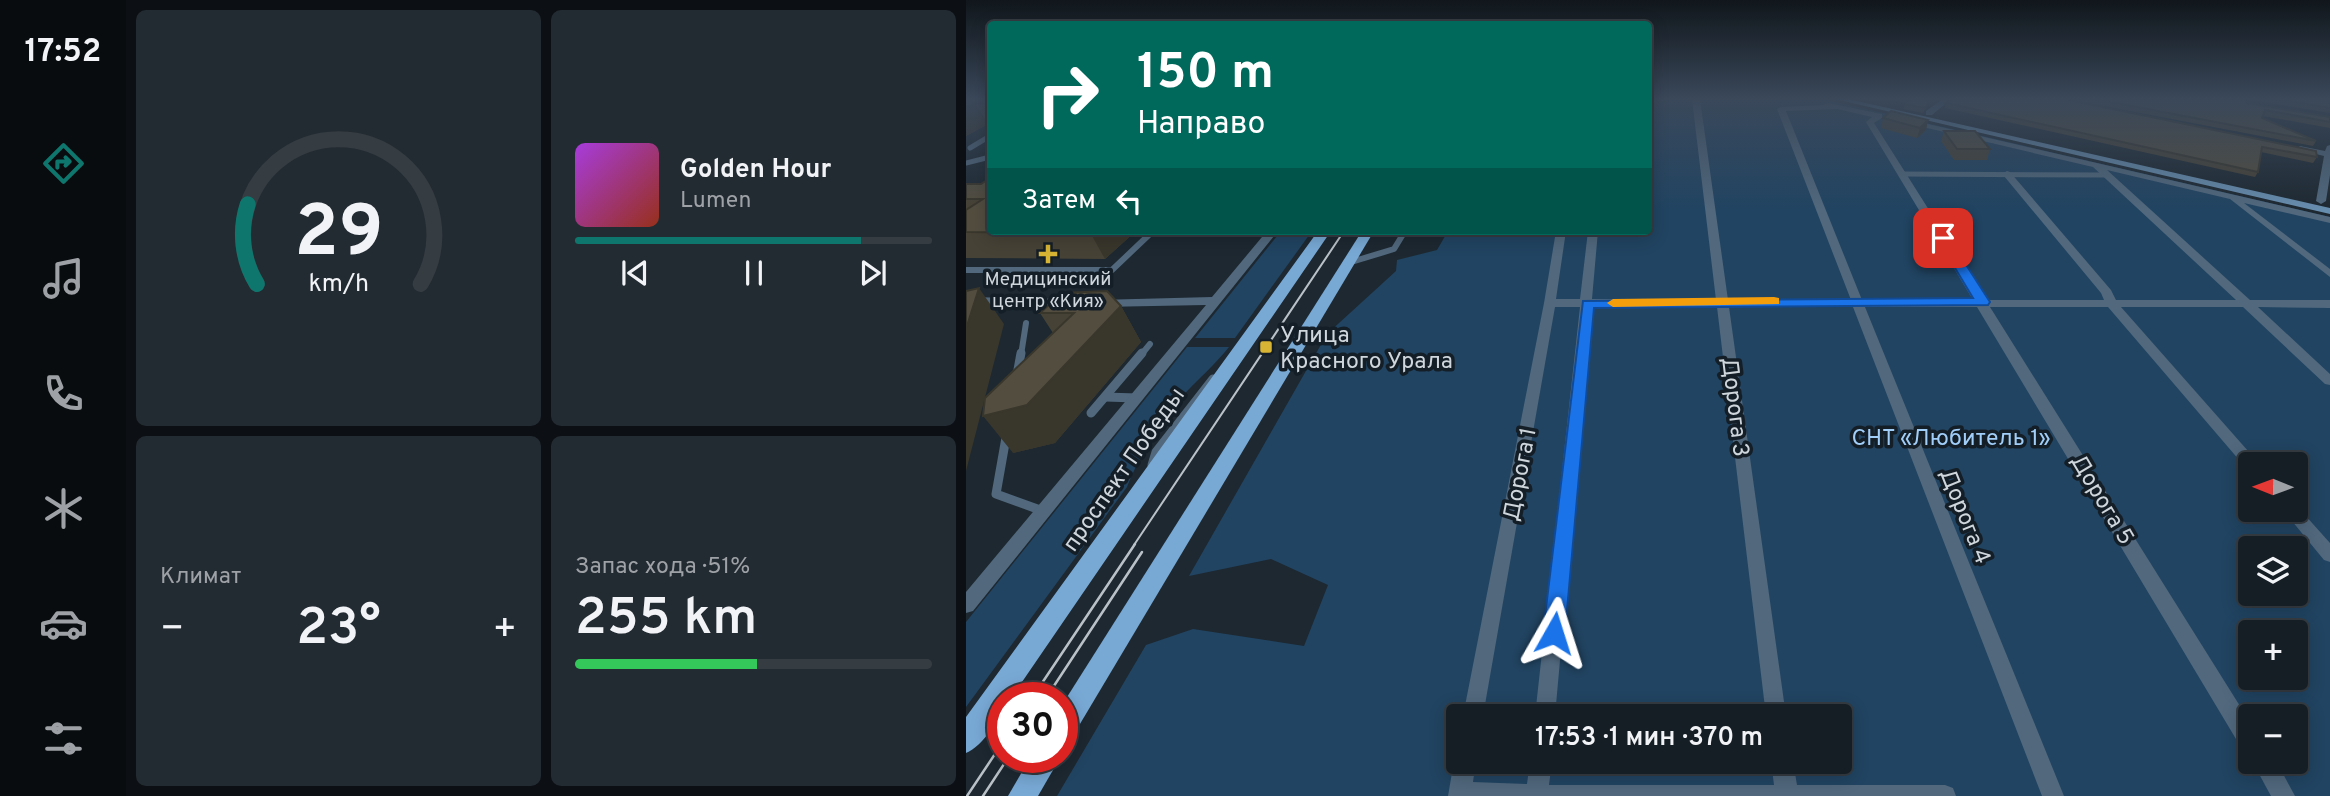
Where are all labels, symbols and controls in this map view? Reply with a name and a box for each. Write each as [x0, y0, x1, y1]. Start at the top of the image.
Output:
text: 17:52 [25, 33, 101, 73]
text: 150 m [1137, 44, 1274, 106]
icon: right [1022, 49, 1113, 140]
text: Направо [1137, 105, 1265, 145]
icon: directions [39, 139, 88, 188]
text: Golden Hour [680, 154, 831, 187]
icon: left [1110, 182, 1148, 220]
text: Затем [1022, 185, 1096, 218]
text: Lumen [680, 187, 751, 216]
text: 29 [294, 190, 383, 282]
pin [1913, 208, 1973, 268]
icon: arrive [1924, 219, 1962, 257]
marker: Медицинский центр «Кия» [1038, 244, 1058, 264]
icon: music [39, 254, 88, 303]
icon: previous [616, 254, 654, 292]
icon: pause [735, 254, 773, 292]
icon: next [854, 254, 892, 292]
place label: Медицинский центр «Кия» [985, 268, 1111, 314]
text: km/h [308, 269, 369, 301]
place label: Улица Красного Урала [1280, 322, 1453, 377]
marker: Улица Красного Урала [1258, 339, 1274, 355]
street label: Дорога 3 [1713, 356, 1754, 459]
icon: phone [39, 369, 88, 418]
street label: проспект Победы [1058, 383, 1192, 558]
street label: Дорога 1 [1498, 425, 1545, 524]
park label: СНТ «Любитель 1» [1851, 425, 2051, 454]
street label: Дорога 5 [2063, 450, 2139, 551]
north arrow [2238, 452, 2308, 522]
map controls [2238, 452, 2308, 774]
street label: Дорога 4 [1931, 465, 1996, 569]
icon: climate [39, 484, 88, 533]
button: layers [2238, 536, 2308, 606]
text: Запас хода · 51% [575, 553, 750, 582]
text: Климат [160, 563, 241, 592]
text: 255 km [575, 587, 757, 653]
position arrow [1517, 596, 1591, 670]
text: 23° [296, 597, 381, 663]
icon: car [39, 599, 88, 648]
text: − [160, 606, 185, 655]
text: + [492, 606, 517, 655]
button: + [2238, 620, 2308, 690]
speed limit sign: 30 [987, 682, 1078, 773]
button: − [2238, 704, 2308, 774]
icon: filters [39, 714, 88, 763]
text: 17:53 · 1 мин · 370 m [1535, 722, 1763, 755]

